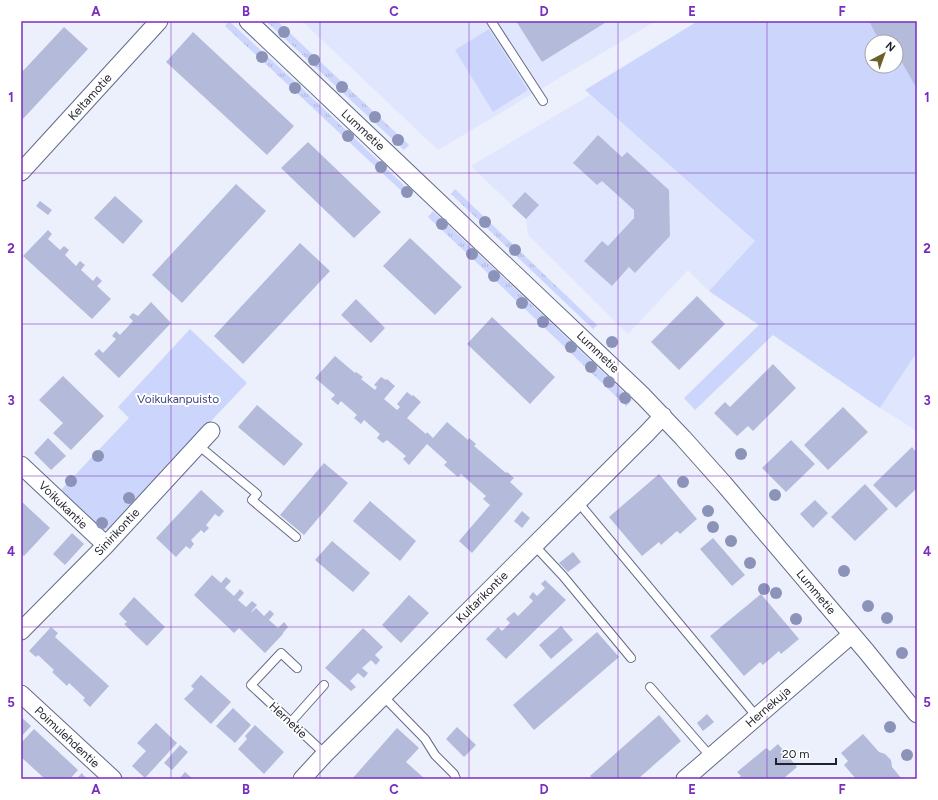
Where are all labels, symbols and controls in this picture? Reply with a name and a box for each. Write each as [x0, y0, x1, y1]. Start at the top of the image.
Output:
text: A [91, 4, 101, 19]
text: B [242, 4, 250, 19]
text: C [389, 4, 399, 19]
text: D [539, 4, 549, 19]
text: E [688, 4, 696, 19]
text: F [838, 4, 846, 19]
north arrow [864, 34, 904, 74]
text: N [883, 39, 898, 55]
street label: Keltamotie [65, 70, 115, 123]
text: 1 [8, 90, 14, 105]
text: 1 [924, 90, 930, 105]
street label: Lummetie [339, 107, 388, 154]
text: 2 [7, 241, 15, 256]
text: 2 [923, 241, 931, 256]
street label: Lummetie [574, 328, 623, 376]
park label: Voikukanpuisto [137, 392, 219, 406]
text: 3 [7, 393, 15, 408]
text: 3 [923, 393, 931, 408]
street label: Voikukantie [36, 478, 91, 532]
street label: Sinirikontie [92, 505, 143, 559]
text: 4 [7, 544, 15, 559]
text: 4 [923, 544, 931, 559]
street label: Lummetie [793, 567, 839, 617]
street label: Kultarikontie [453, 568, 511, 626]
street label: Hernekuja [743, 684, 793, 730]
text: 5 [7, 695, 15, 710]
text: 5 [923, 695, 931, 710]
street label: Hernetie [266, 699, 310, 741]
street label: Poimulehdentie [32, 703, 103, 771]
scale bar [776, 740, 836, 766]
text: 20 m [782, 747, 810, 761]
text: A [91, 782, 101, 797]
text: B [242, 782, 250, 797]
text: C [389, 782, 399, 797]
text: D [539, 782, 549, 797]
text: E [688, 782, 696, 797]
text: F [838, 782, 846, 797]

